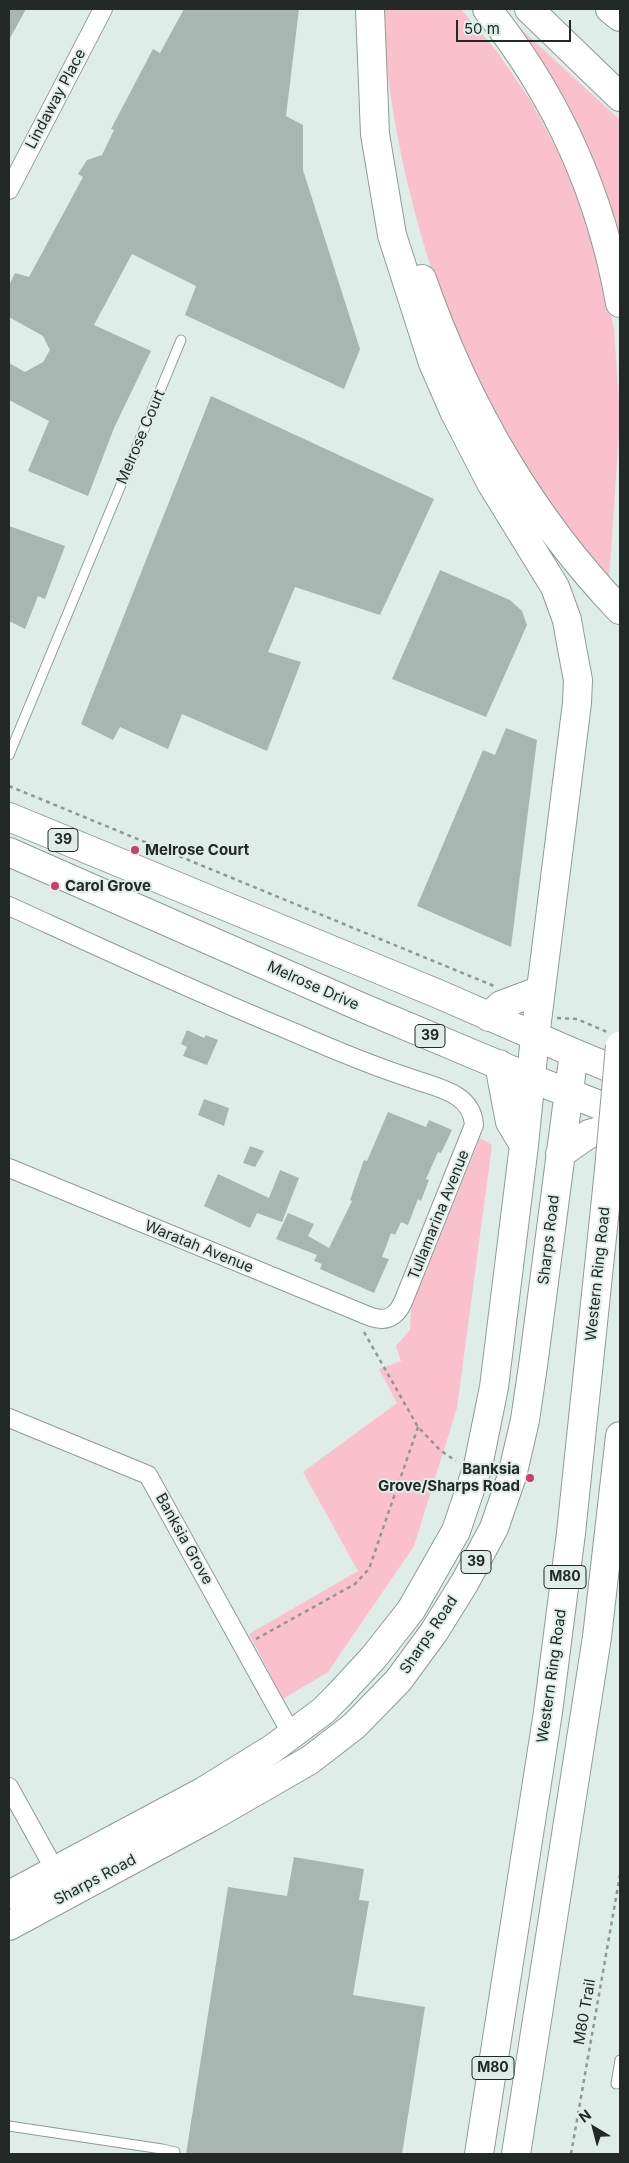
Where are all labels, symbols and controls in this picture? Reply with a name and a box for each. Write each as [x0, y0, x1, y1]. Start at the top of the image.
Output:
scale bar [459, 10, 574, 42]
text: 50 m [464, 19, 500, 38]
street label: Lindaway Place [22, 46, 90, 152]
street label: Melrose Court [113, 387, 169, 487]
road number: 39 [48, 828, 78, 852]
place label: Melrose Court [145, 841, 249, 859]
marker: Melrose Court [129, 844, 141, 856]
place label: Carol Grove [65, 877, 151, 895]
marker: Carol Grove [49, 880, 61, 892]
street label: Melrose Drive [264, 958, 362, 1014]
road number: 39 [415, 1024, 445, 1048]
street label: Tullamarina Avenue [405, 1147, 473, 1283]
street label: Sharps Road [535, 1194, 563, 1286]
street label: Western Ring Road [582, 1206, 614, 1342]
street label: Waratah Avenue [142, 1217, 256, 1277]
place label: Banksia Grove/Sharps Road [378, 1460, 520, 1495]
marker: Banksia Grove/Sharps Road [524, 1472, 536, 1484]
street label: Banksia Grove [151, 1490, 217, 1588]
road number: 39 [461, 1550, 491, 1574]
road number: M80 [544, 1565, 586, 1588]
street label: Sharps Road [396, 1593, 462, 1677]
street label: Western Ring Road [534, 1608, 570, 1744]
street label: Sharps Road [51, 1851, 139, 1909]
street label: M80 Trail [570, 1978, 600, 2046]
road number: M80 [472, 2056, 514, 2080]
north arrow [569, 2103, 619, 2153]
text: N [575, 2106, 594, 2126]

